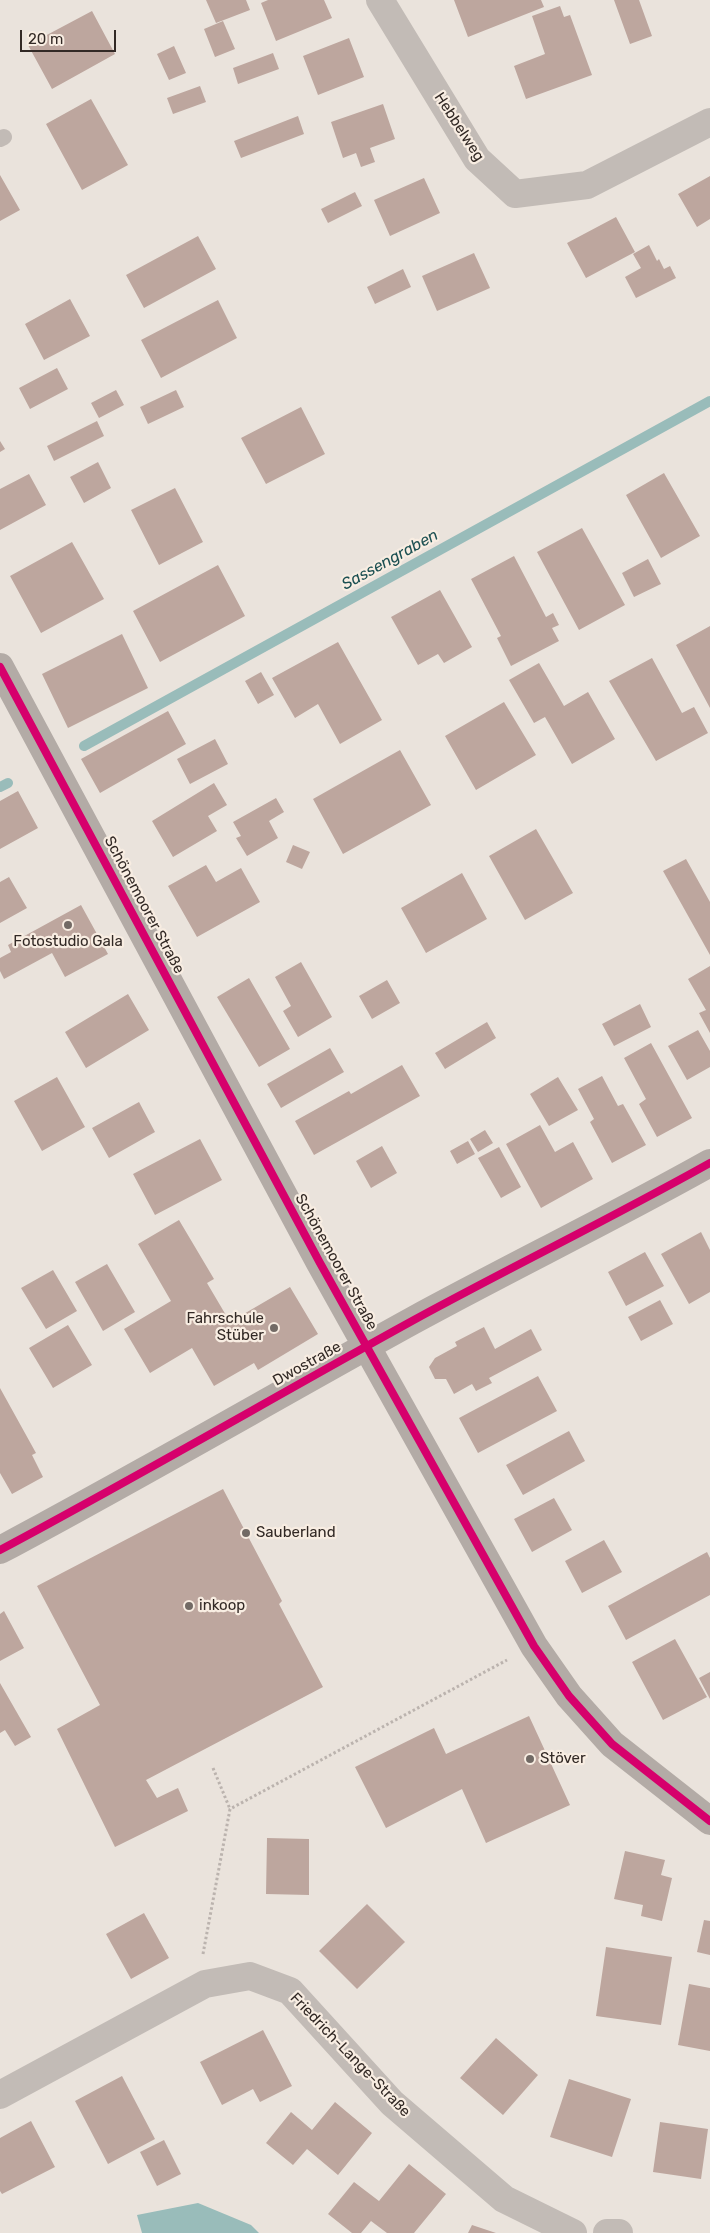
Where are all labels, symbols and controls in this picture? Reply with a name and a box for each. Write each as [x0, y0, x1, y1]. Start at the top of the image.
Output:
scale bar [22, 20, 119, 52]
text: 20 m [28, 30, 63, 48]
street label: Hebbelweg [430, 89, 488, 165]
water label: Sassengraben [338, 526, 442, 594]
street label: Schönemoorer Straße [100, 833, 188, 977]
marker: Fotostudio Gala [62, 919, 74, 931]
place label: Fotostudio Gala [13, 933, 123, 951]
street label: Schönemoorer Straße [291, 1191, 381, 1333]
place label: Fahrschule Stüber [186, 1310, 264, 1345]
marker: Fahrschule Stüber [268, 1322, 280, 1334]
street label: Dwostraße [270, 1338, 344, 1390]
place label: Sauberland [256, 1524, 336, 1542]
marker: Sauberland [240, 1527, 252, 1539]
place label: inkoop [199, 1597, 245, 1615]
marker: inkoop [183, 1600, 195, 1612]
place label: Stöver [540, 1750, 586, 1768]
marker: Stöver [524, 1753, 536, 1765]
street label: Friedrich-Lange-Straße [286, 1989, 414, 2121]

